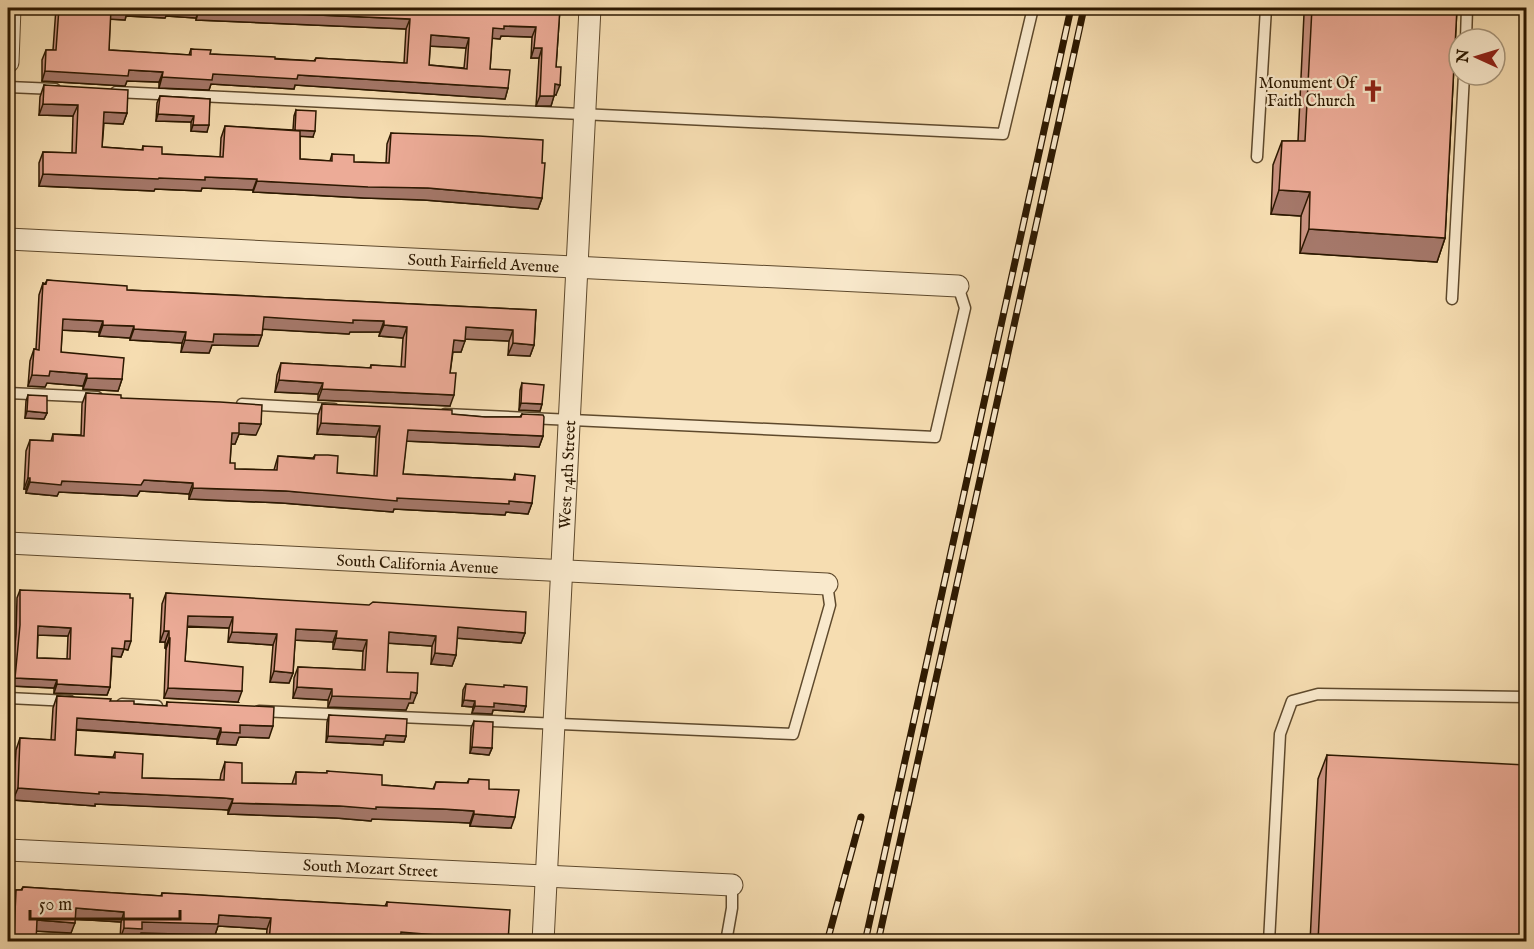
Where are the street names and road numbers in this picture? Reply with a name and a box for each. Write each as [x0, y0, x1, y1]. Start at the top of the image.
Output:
street label: South Fairfield Avenue [407, 251, 559, 278]
street label: West 74th Street [556, 419, 581, 530]
street label: South California Avenue [336, 551, 499, 580]
street label: South Mozart Street [303, 856, 439, 883]

